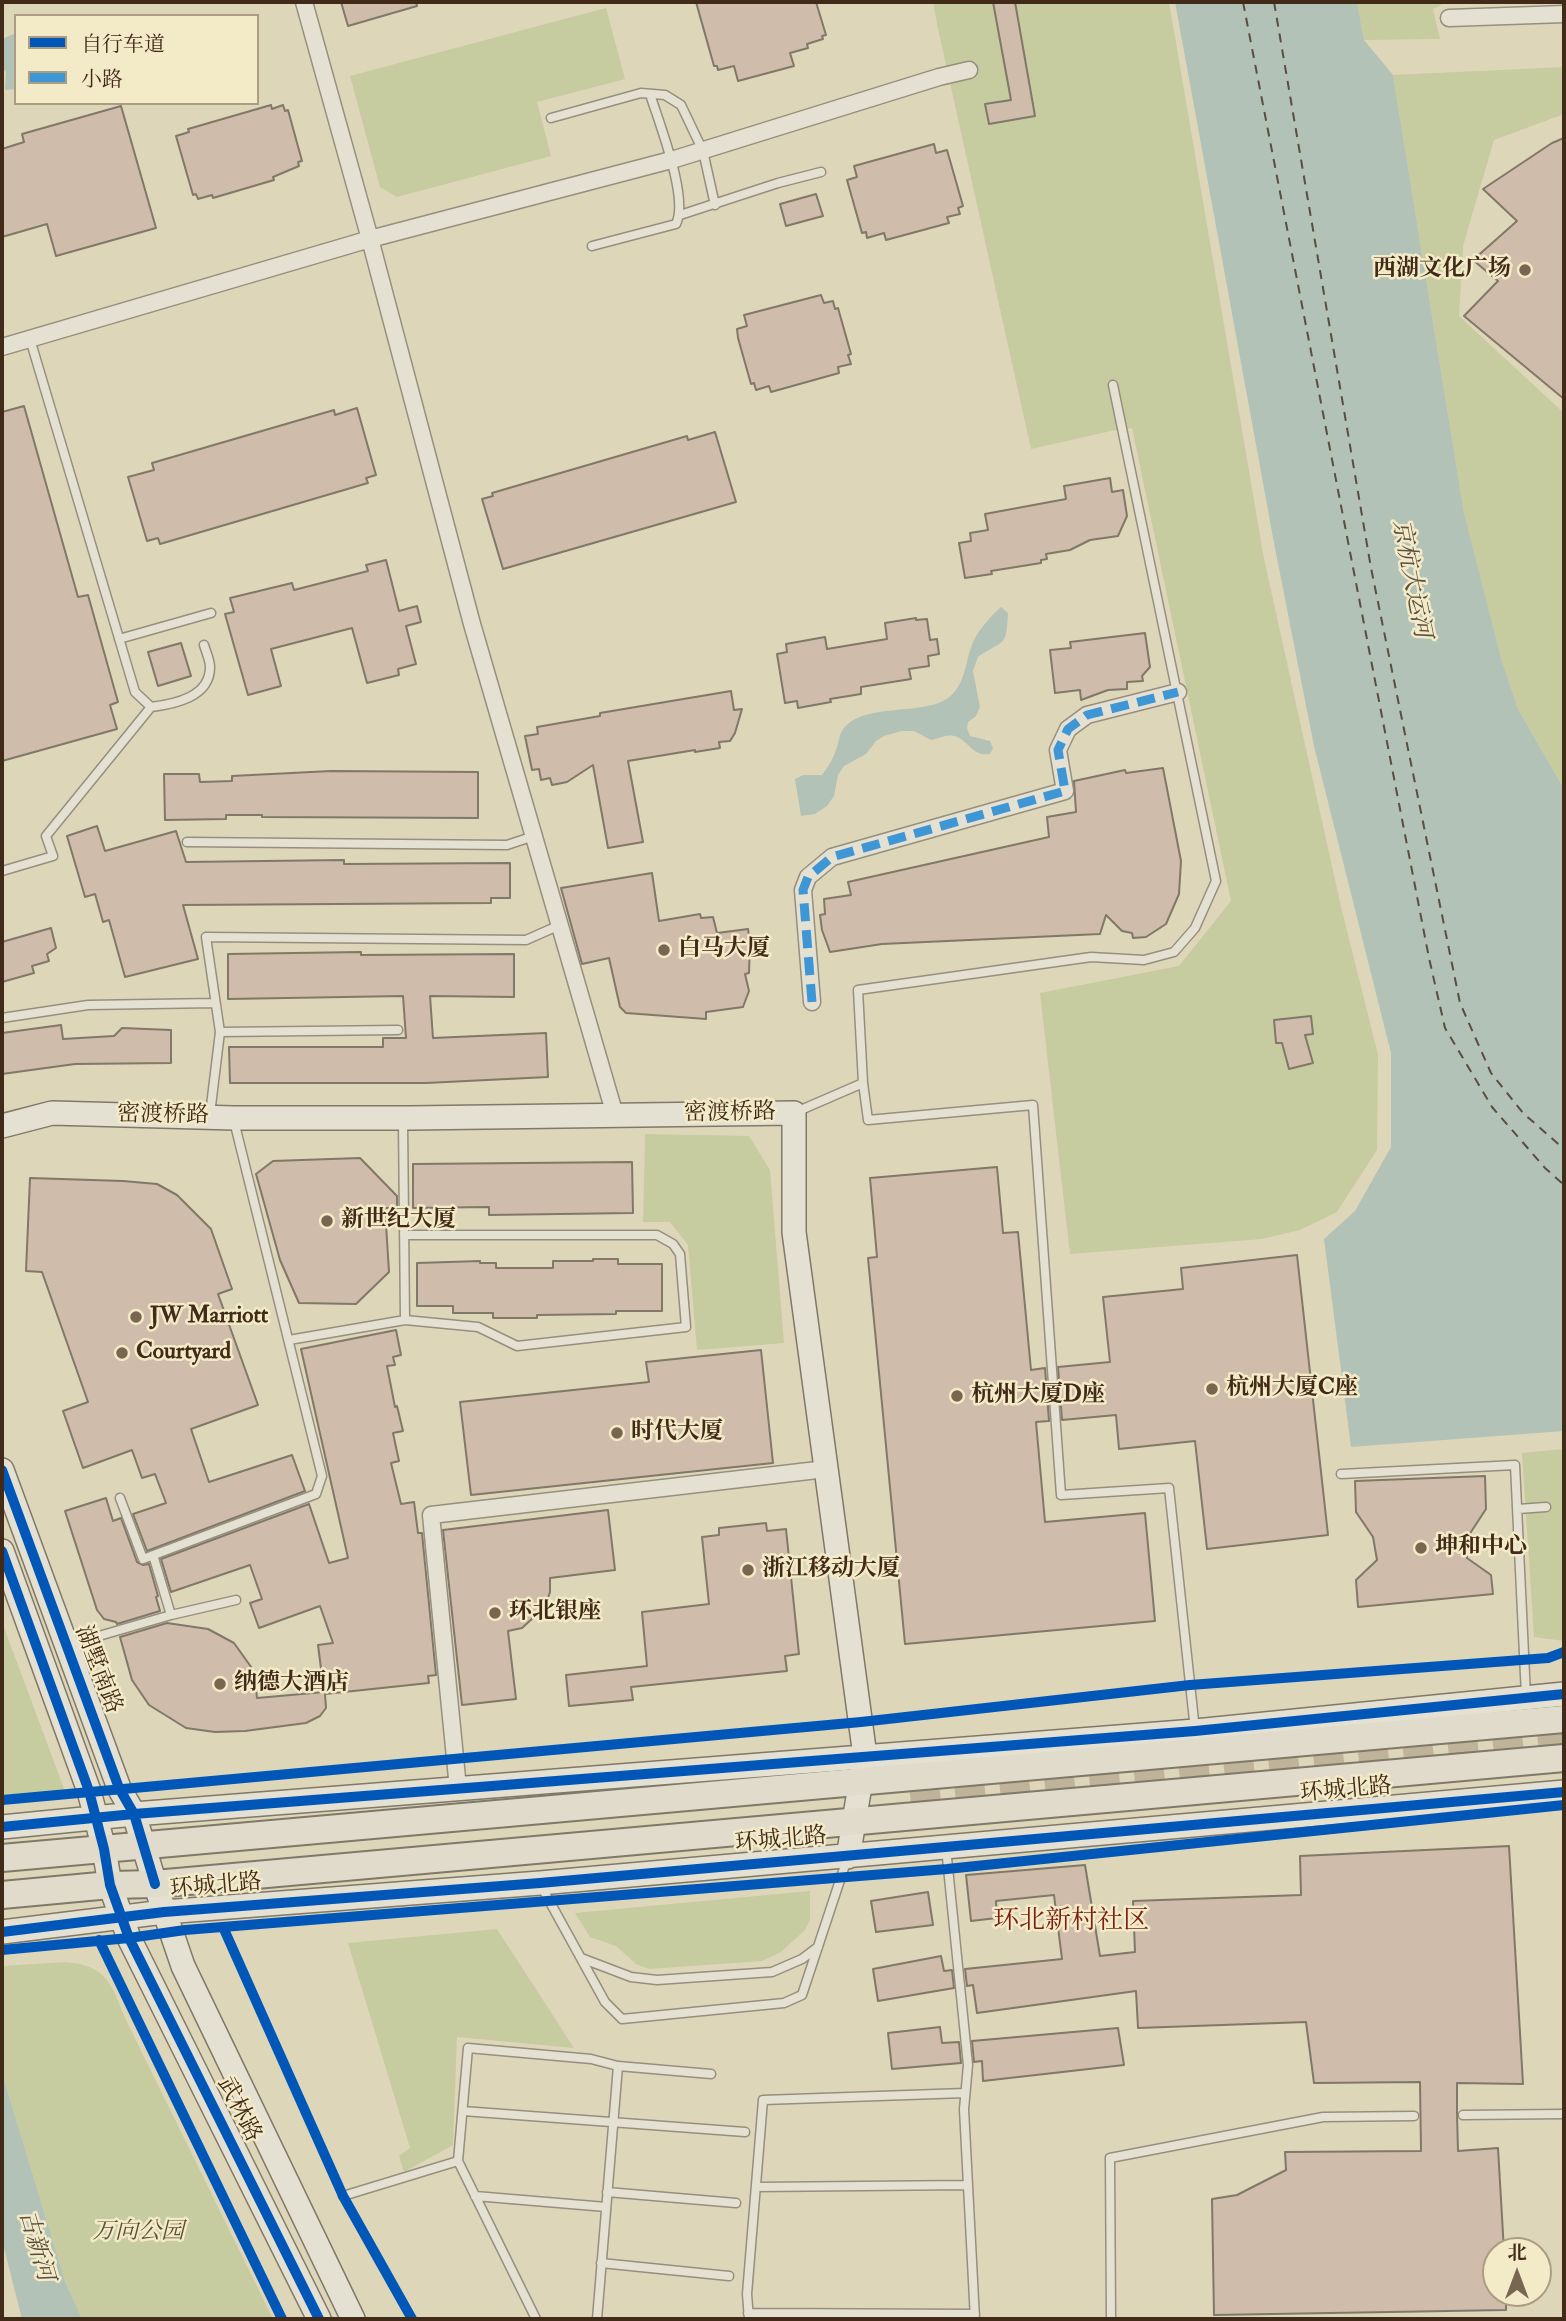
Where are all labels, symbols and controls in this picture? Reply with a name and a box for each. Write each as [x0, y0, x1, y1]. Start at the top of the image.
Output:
legend [14, 14, 259, 105]
text: 自行车道 [81, 31, 165, 58]
text: 小路 [81, 66, 123, 93]
place label: 西湖文化广场 [1373, 256, 1511, 284]
marker: 西湖文化广场 [1517, 262, 1533, 278]
water label: 京杭大运河 [1384, 517, 1436, 641]
place label: 白马大厦 [678, 936, 770, 964]
marker: 白马大厦 [656, 942, 672, 958]
street label: 密渡桥路 [684, 1099, 776, 1129]
street label: 密渡桥路 [117, 1101, 209, 1131]
place label: 新世纪大厦 [341, 1207, 456, 1235]
marker: 新世纪大厦 [319, 1213, 335, 1229]
place label: JW Marriott [150, 1303, 268, 1331]
marker: JW Marriott [128, 1309, 144, 1325]
place label: Courtyard [136, 1339, 231, 1367]
marker: Courtyard [114, 1345, 130, 1361]
place label: 杭州大厦C座 [1226, 1375, 1358, 1403]
marker: 杭州大厦C座 [1204, 1381, 1220, 1397]
place label: 杭州大厦D座 [971, 1382, 1105, 1410]
marker: 杭州大厦D座 [949, 1388, 965, 1404]
place label: 时代大厦 [631, 1419, 723, 1447]
marker: 时代大厦 [609, 1425, 625, 1441]
place label: 坤和中心 [1435, 1534, 1527, 1562]
marker: 坤和中心 [1413, 1540, 1429, 1556]
place label: 浙江移动大厦 [762, 1556, 900, 1584]
marker: 浙江移动大厦 [740, 1562, 756, 1578]
place label: 环北银座 [509, 1599, 601, 1627]
marker: 环北银座 [487, 1605, 503, 1621]
street label: 湖墅南路 [68, 1622, 126, 1718]
place label: 纳德大酒店 [234, 1670, 349, 1698]
marker: 纳德大酒店 [212, 1676, 228, 1692]
street label: 环城北路 [1299, 1773, 1393, 1809]
street label: 环城北路 [734, 1823, 828, 1859]
street label: 环城北路 [169, 1869, 263, 1905]
district label: 环北新村社区 [993, 1906, 1149, 1938]
street label: 武林路 [210, 2073, 266, 2147]
water label: 古新河 [11, 2207, 59, 2285]
park label: 万向公园 [92, 2219, 184, 2247]
north arrow [1482, 2237, 1552, 2307]
text: 北 [1507, 2241, 1527, 2265]

